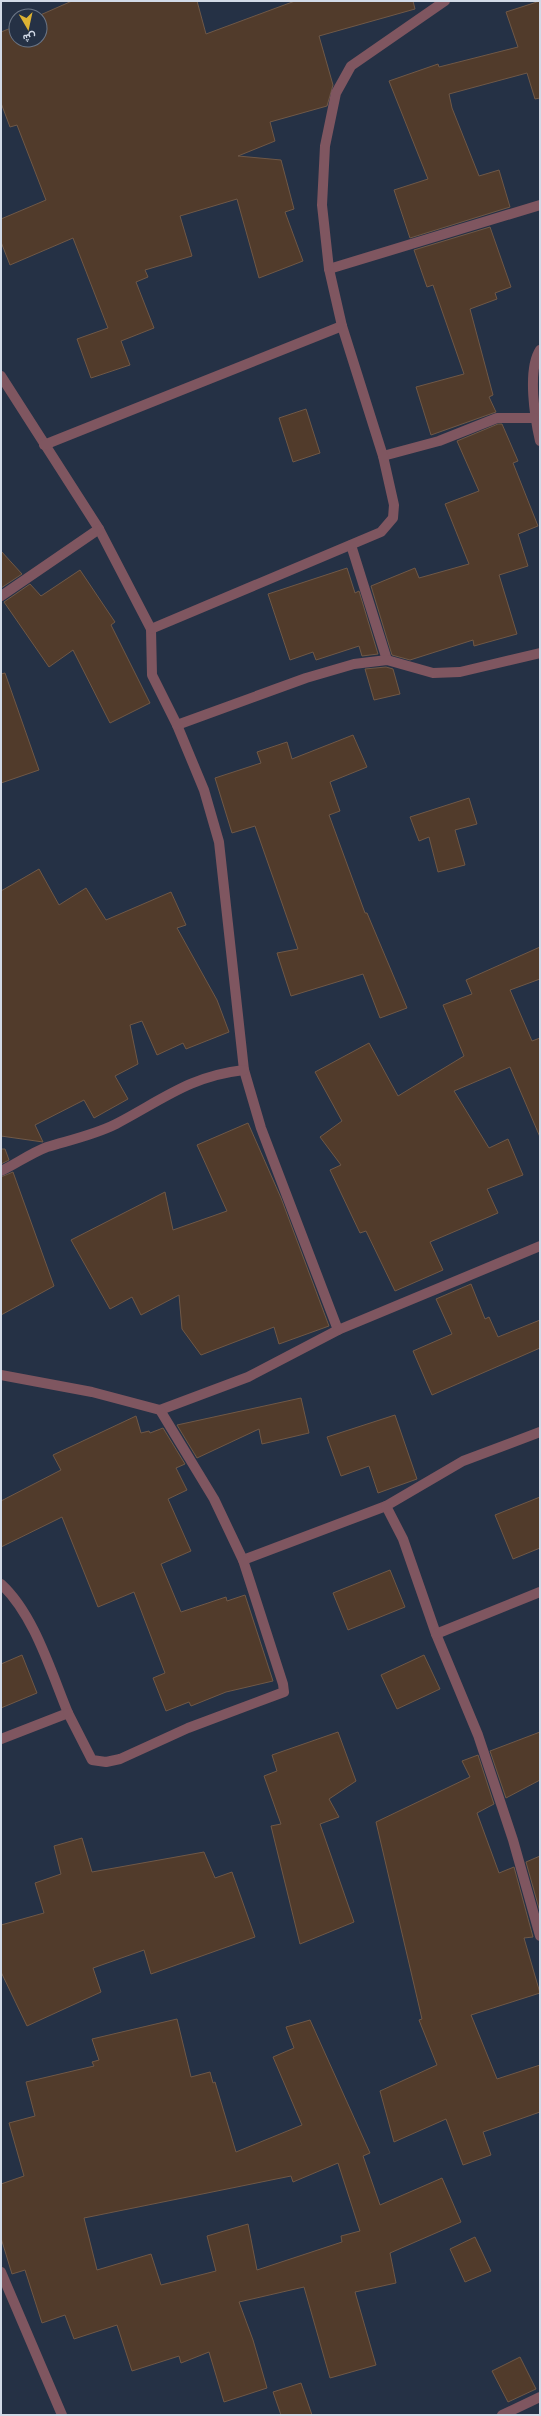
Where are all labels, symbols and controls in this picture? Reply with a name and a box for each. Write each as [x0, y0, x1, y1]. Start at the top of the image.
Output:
north arrow [8, 8, 48, 48]
text: ش [22, 30, 37, 45]

